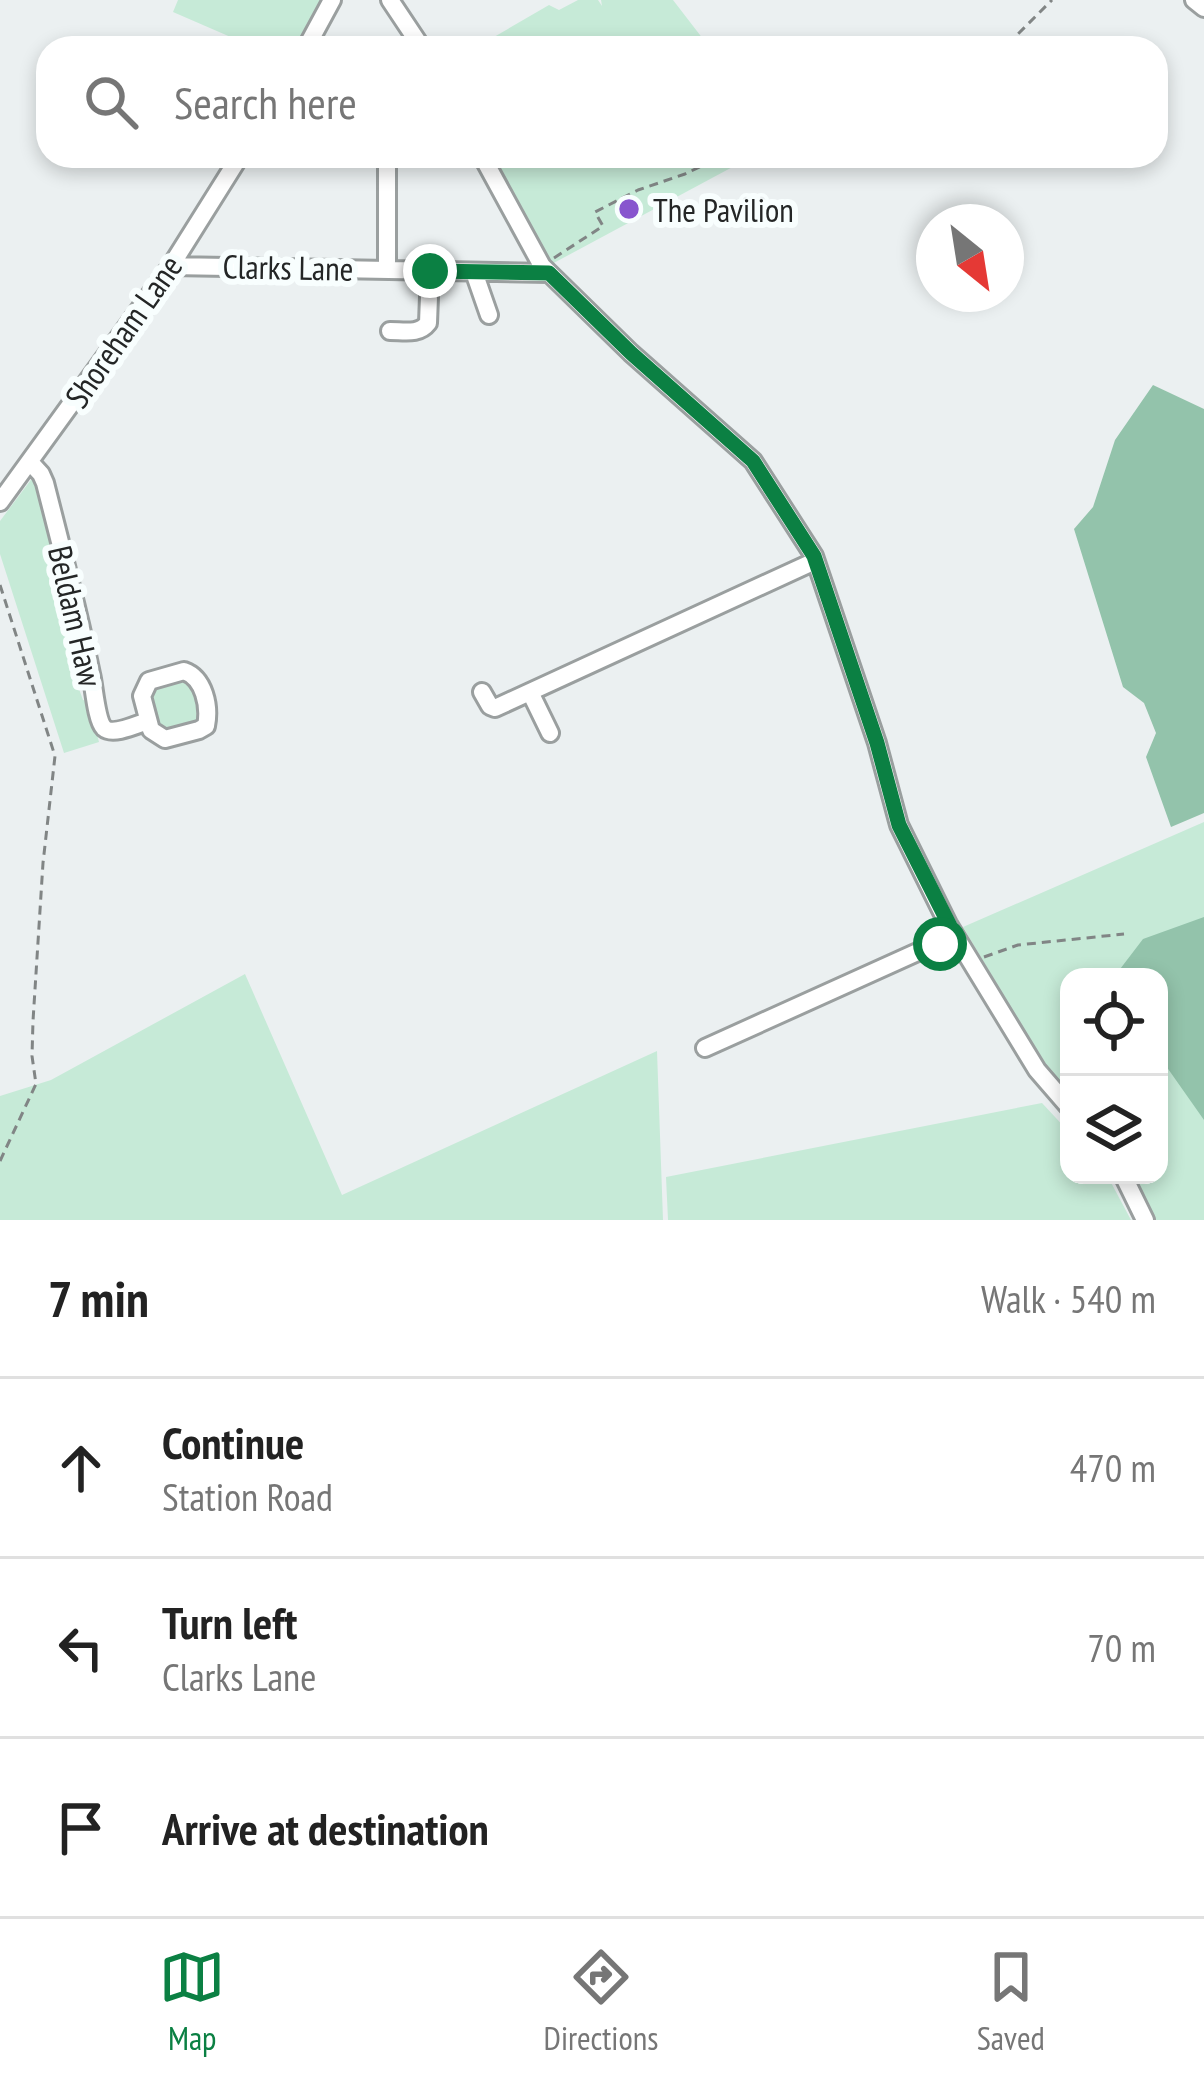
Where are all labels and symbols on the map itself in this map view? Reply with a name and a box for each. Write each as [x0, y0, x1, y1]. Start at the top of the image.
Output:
place label: The Pavilion [653, 188, 794, 231]
marker: The Pavilion [616, 196, 642, 222]
north arrow [916, 204, 1024, 312]
street label: Clarks Lane [222, 244, 354, 290]
route end [403, 244, 457, 298]
street label: Shoreham Lane [55, 246, 191, 416]
street label: Beldam Haw [39, 541, 113, 691]
route start [913, 917, 967, 971]

